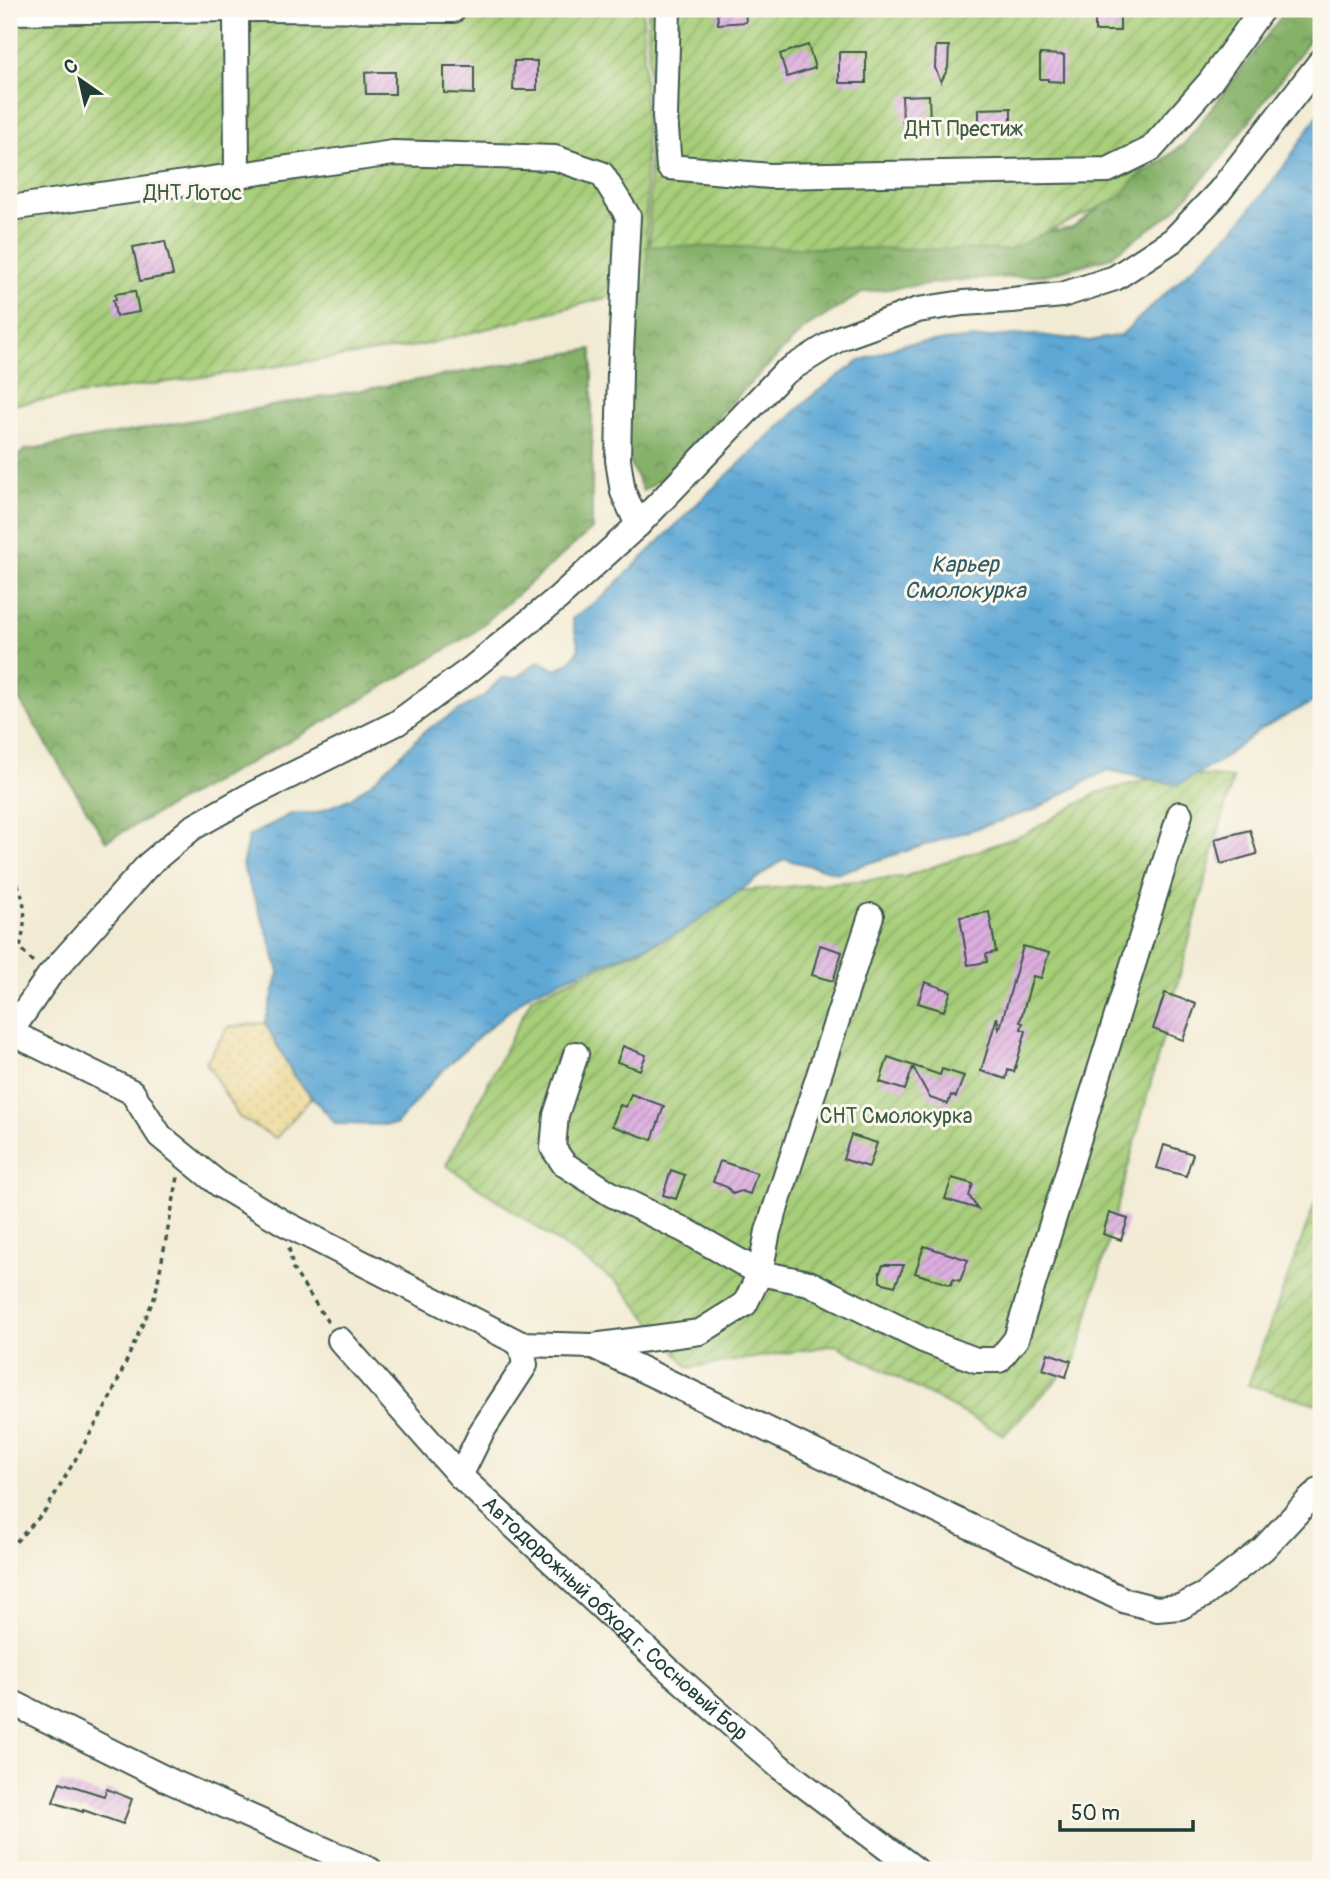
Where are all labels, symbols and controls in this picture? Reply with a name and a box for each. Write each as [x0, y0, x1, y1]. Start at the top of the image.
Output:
north arrow [46, 46, 116, 116]
text: С [59, 53, 83, 80]
park label: ДНТ Престиж [904, 116, 1024, 143]
park label: ДНТ Лотос [143, 180, 242, 207]
water label: Карьер Смолокурка [904, 550, 1027, 605]
park label: СНТ Смолокурка [819, 1103, 973, 1130]
street label: Автодорожный обход г. Сосновый Бор [477, 1490, 754, 1747]
scale bar [1060, 1788, 1194, 1832]
text: 50 m [1071, 1800, 1120, 1827]

